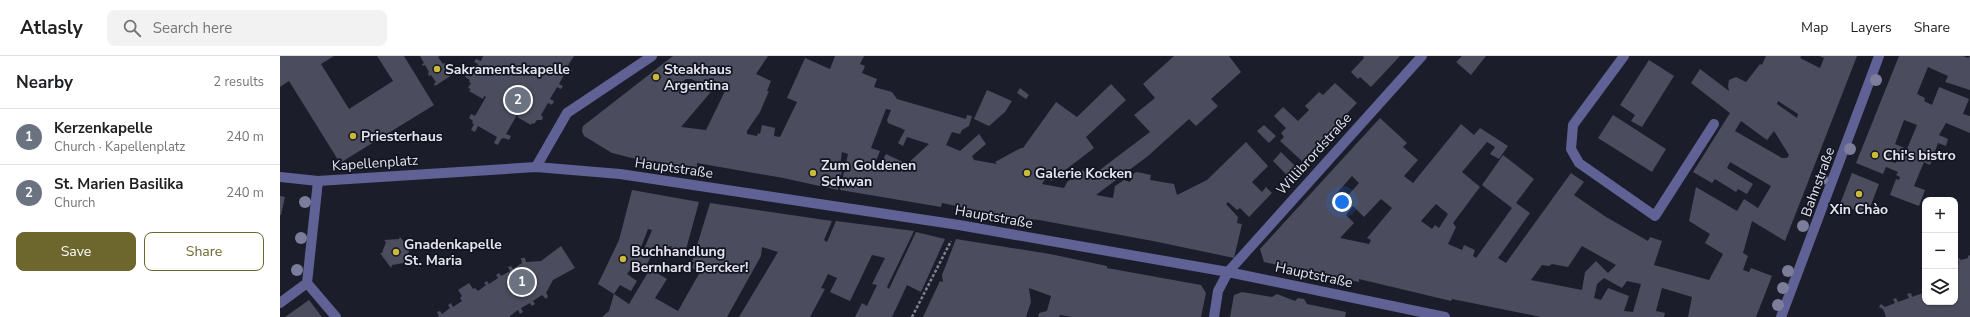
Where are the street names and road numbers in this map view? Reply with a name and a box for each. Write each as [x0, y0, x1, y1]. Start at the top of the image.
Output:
street label: Willibrordstraße [1272, 109, 1356, 199]
street label: Bahnstraße [1797, 145, 1839, 219]
street label: Kapellenplatz [331, 150, 419, 175]
street label: Hauptstraße [634, 153, 714, 183]
street label: Hauptstraße [953, 201, 1035, 233]
street label: Hauptstraße [1273, 258, 1355, 292]

